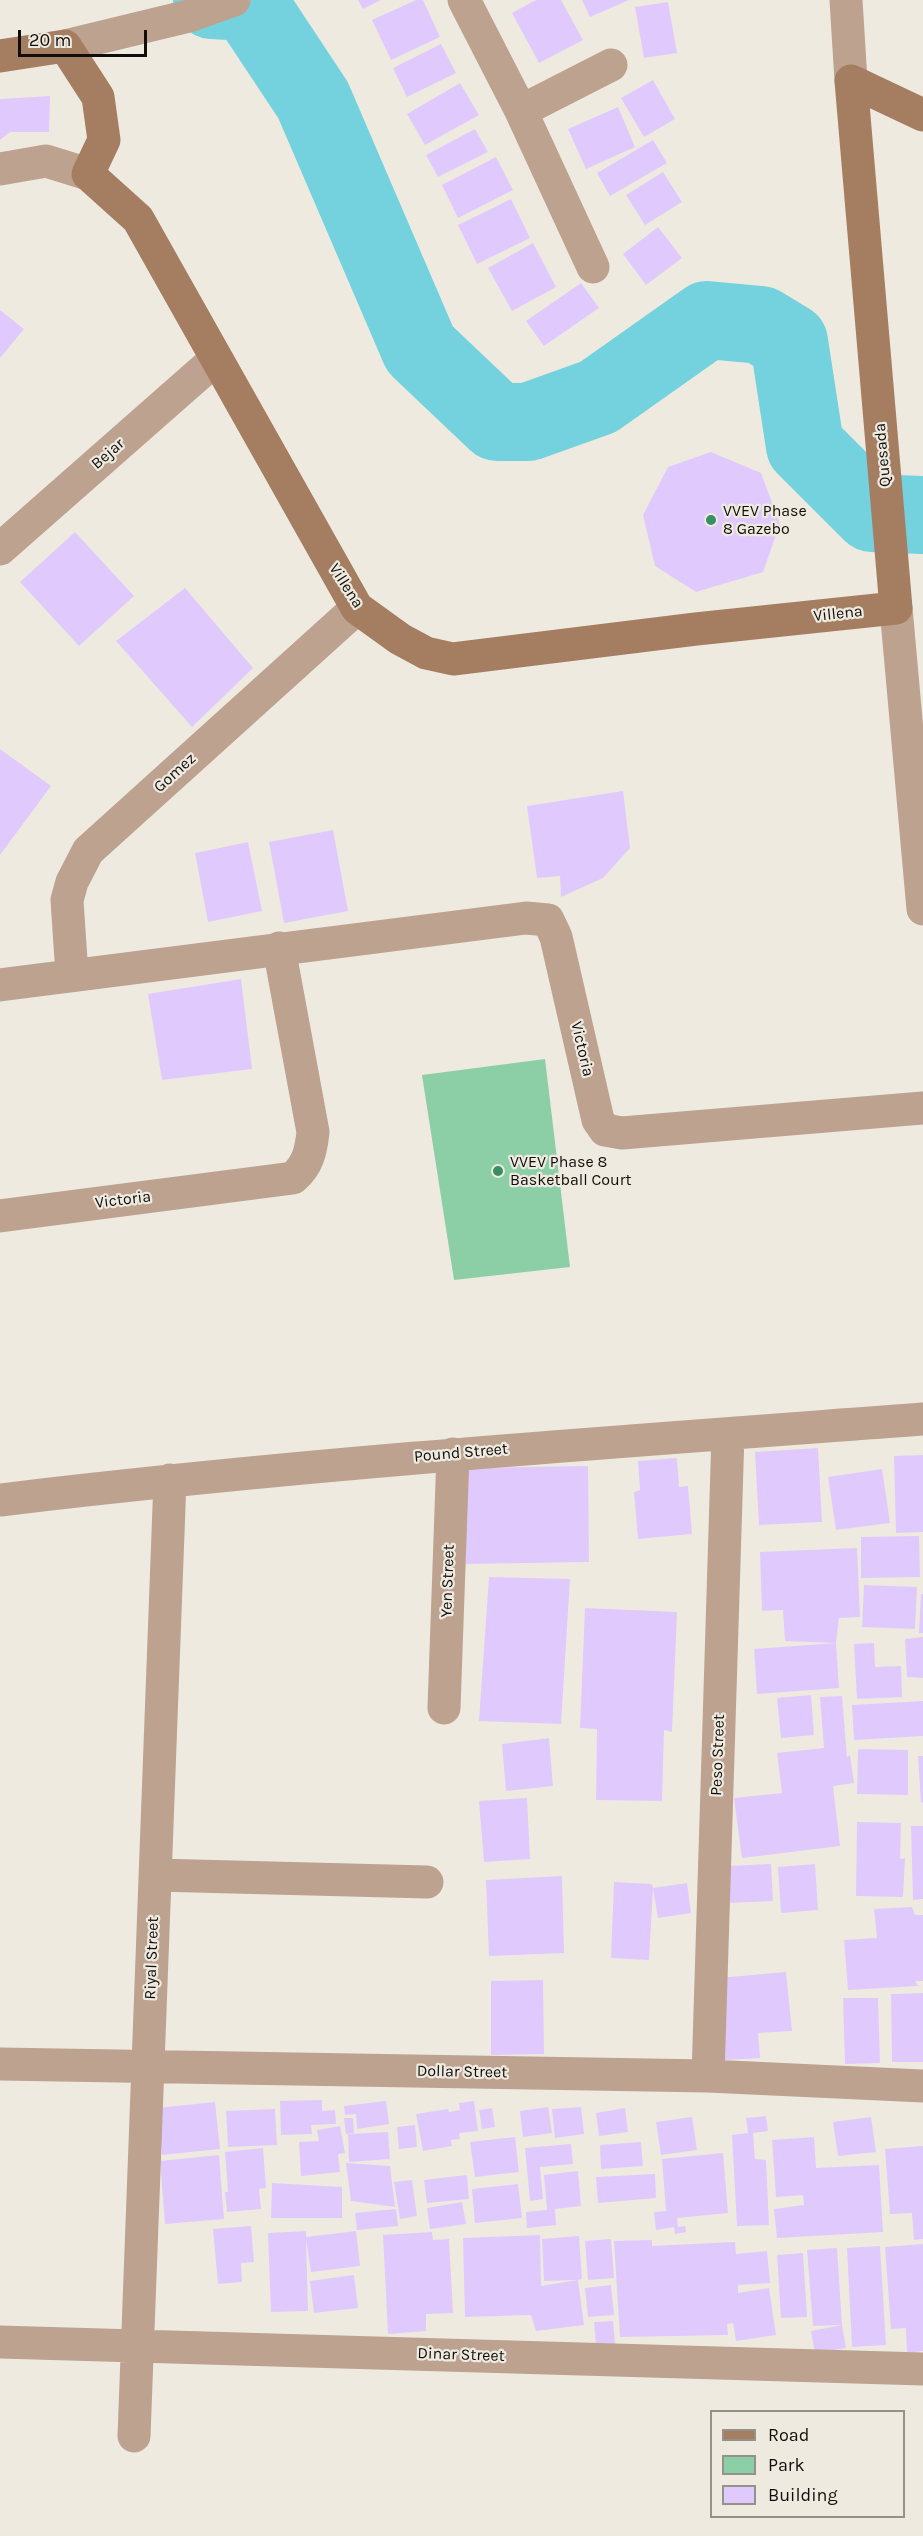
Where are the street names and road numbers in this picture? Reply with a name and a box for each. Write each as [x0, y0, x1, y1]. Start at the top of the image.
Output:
street label: Quesada [871, 422, 895, 488]
street label: Bejar [87, 434, 129, 474]
street label: Villena [324, 560, 368, 612]
street label: Villena [812, 602, 864, 626]
street label: Gomez [150, 749, 200, 797]
street label: Victoria [566, 1019, 598, 1079]
street label: Victoria [94, 1187, 152, 1213]
street label: Pound Street [413, 1439, 509, 1467]
street label: Yen Street [437, 1544, 459, 1618]
street label: Peso Street [707, 1714, 729, 1796]
street label: Riyal Street [141, 1916, 163, 2000]
street label: Dollar Street [417, 2062, 507, 2082]
street label: Dinar Street [417, 2344, 505, 2366]

